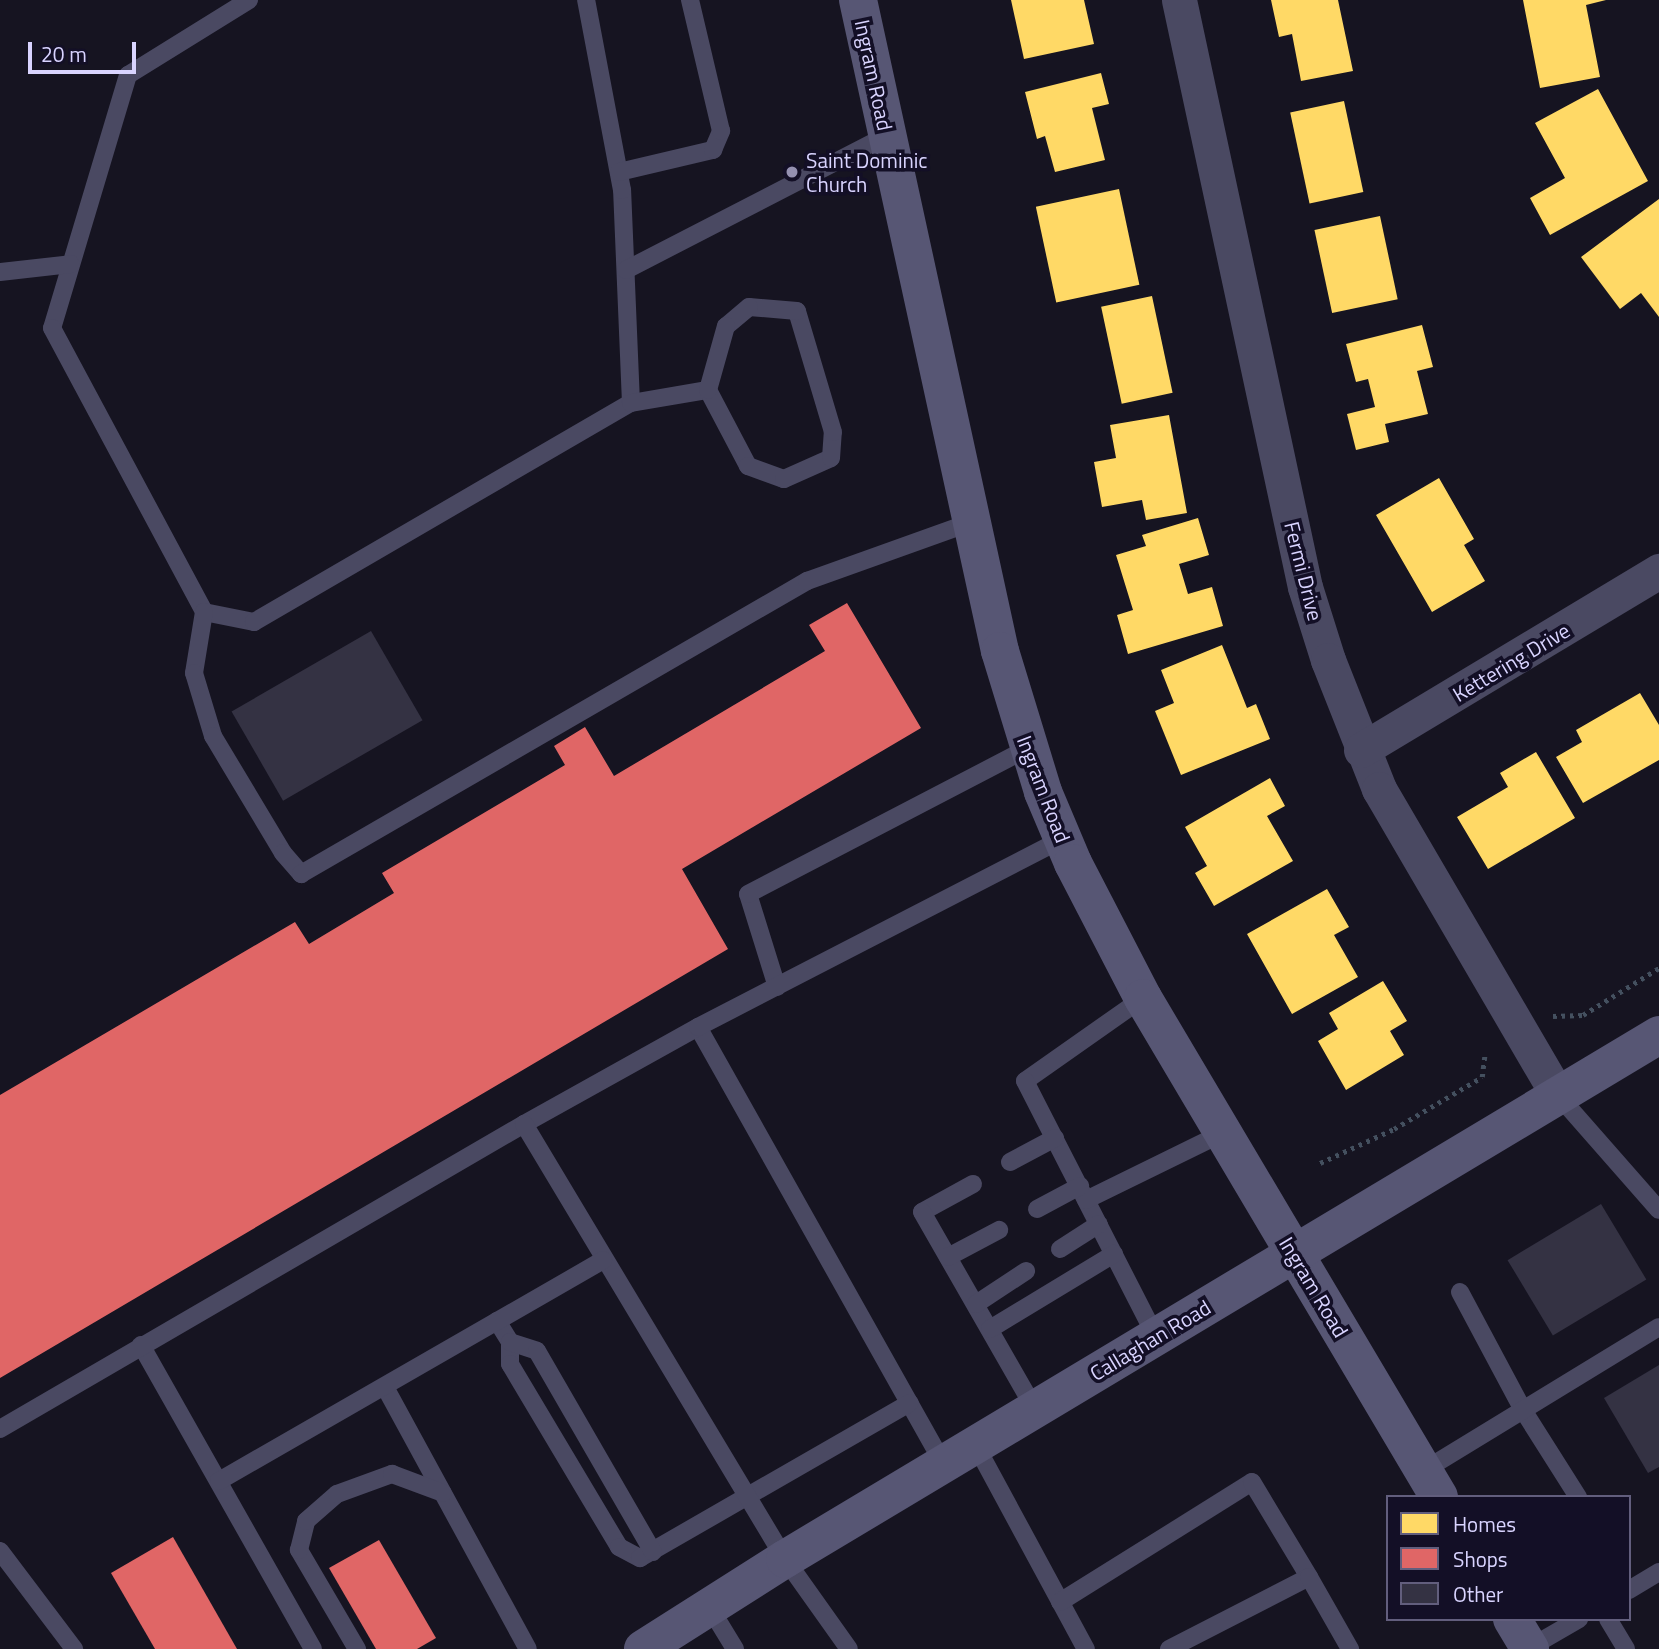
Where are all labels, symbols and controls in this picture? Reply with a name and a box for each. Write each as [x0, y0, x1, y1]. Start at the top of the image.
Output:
street label: Ingram Road [850, 17, 898, 133]
scale bar [32, 28, 140, 72]
text: 20 m [41, 38, 87, 70]
place label: Saint Dominic Church [806, 147, 928, 197]
marker: Saint Dominic Church [784, 164, 800, 180]
street label: Fermi Drive [1280, 519, 1328, 623]
street label: Kettering Drive [1448, 617, 1574, 707]
street label: Ingram Road [1012, 732, 1076, 846]
street label: Ingram Road [1274, 1232, 1354, 1342]
street label: Callaghan Road [1085, 1294, 1215, 1386]
legend [1386, 1495, 1631, 1621]
text: Homes [1453, 1508, 1516, 1540]
text: Shops [1453, 1543, 1508, 1575]
text: Other [1453, 1578, 1503, 1610]

